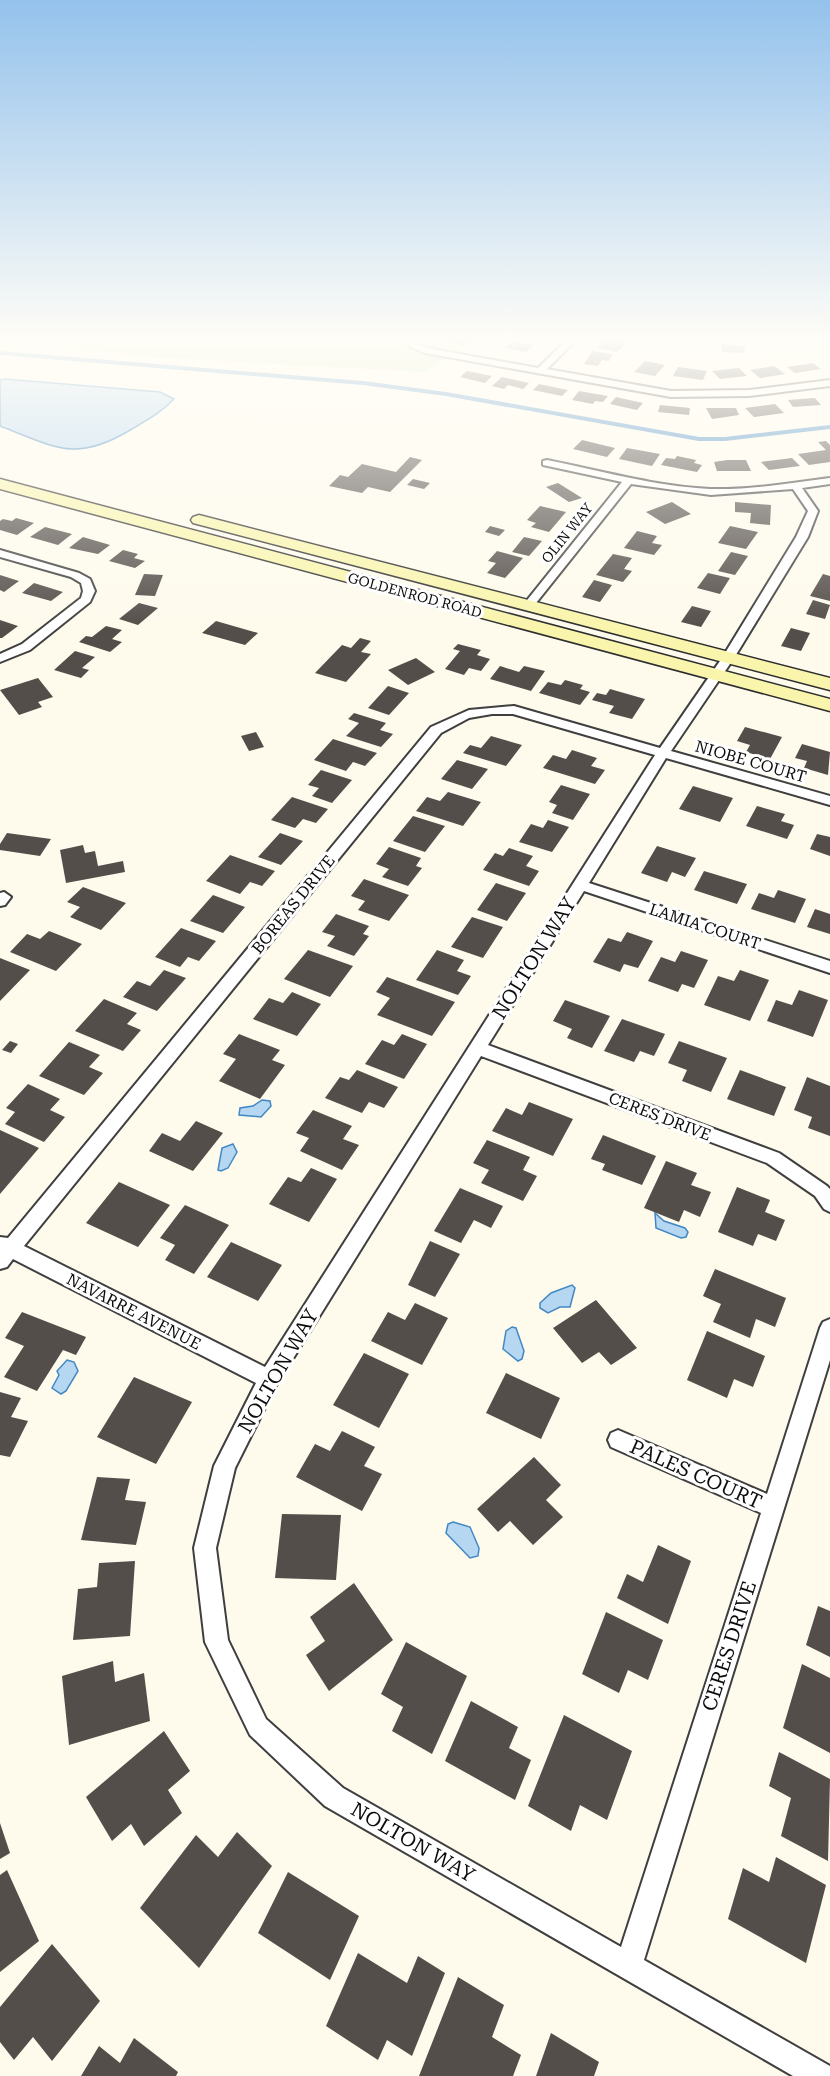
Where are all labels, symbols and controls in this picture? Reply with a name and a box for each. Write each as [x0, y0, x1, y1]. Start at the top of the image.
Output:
street label: OLIN WAY [538, 500, 596, 566]
street label: GOLDENROD ROAD [346, 569, 484, 621]
street label: NIOBE COURT [693, 736, 809, 787]
street label: BOREAS DRIVE [248, 851, 339, 957]
street label: NOLTON WAY [487, 892, 581, 1023]
street label: LAMIA COURT [647, 899, 763, 954]
street label: CERES DRIVE [606, 1088, 714, 1145]
street label: NAVARRE AVENUE [63, 1269, 204, 1354]
street label: NOLTON WAY [233, 1304, 323, 1437]
street label: PALES COURT [626, 1434, 766, 1514]
street label: CERES DRIVE [697, 1578, 761, 1714]
street label: NOLTON WAY [347, 1797, 480, 1887]

